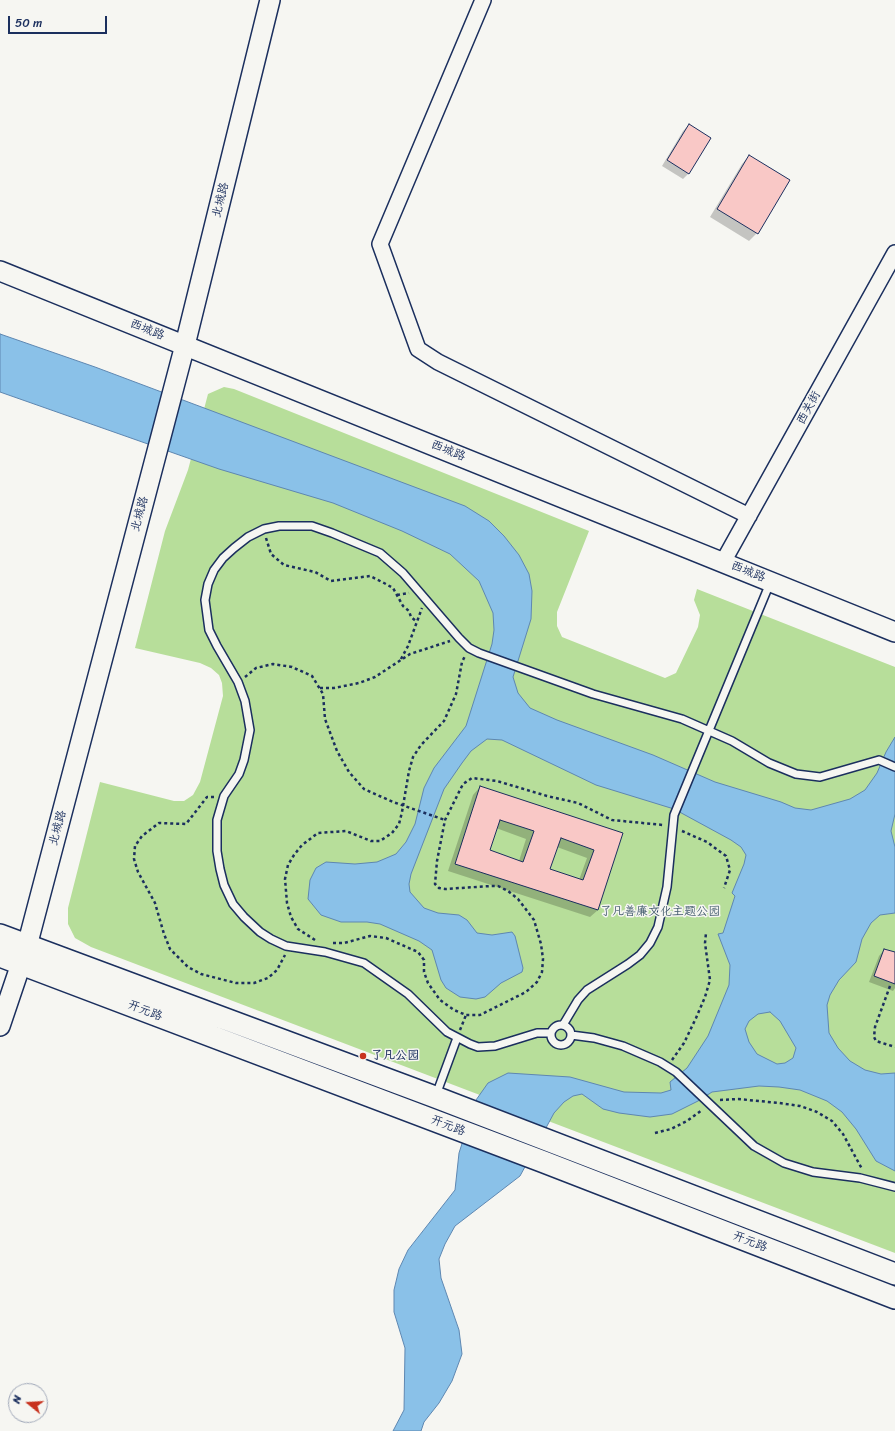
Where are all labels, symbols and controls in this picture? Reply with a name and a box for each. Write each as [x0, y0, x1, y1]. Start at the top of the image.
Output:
scale bar [10, 8, 109, 34]
text: 50 m [15, 12, 42, 34]
street label: 北城路 [210, 181, 232, 219]
street label: 西城路 [128, 317, 166, 343]
street label: 西关街 [794, 389, 824, 427]
street label: 西城路 [429, 438, 467, 464]
street label: 北城路 [128, 495, 152, 533]
street label: 西城路 [729, 559, 767, 585]
street label: 北城路 [46, 809, 70, 847]
park label: 了凡善廉文化主题公园 [600, 905, 720, 919]
street label: 开元路 [126, 998, 164, 1024]
place label: 了凡公园 [371, 1049, 419, 1063]
marker: 了凡公园 [358, 1051, 368, 1061]
street label: 开元路 [429, 1113, 467, 1139]
street label: 开元路 [731, 1229, 769, 1255]
north arrow [8, 1383, 48, 1423]
text: N [7, 1393, 27, 1406]

